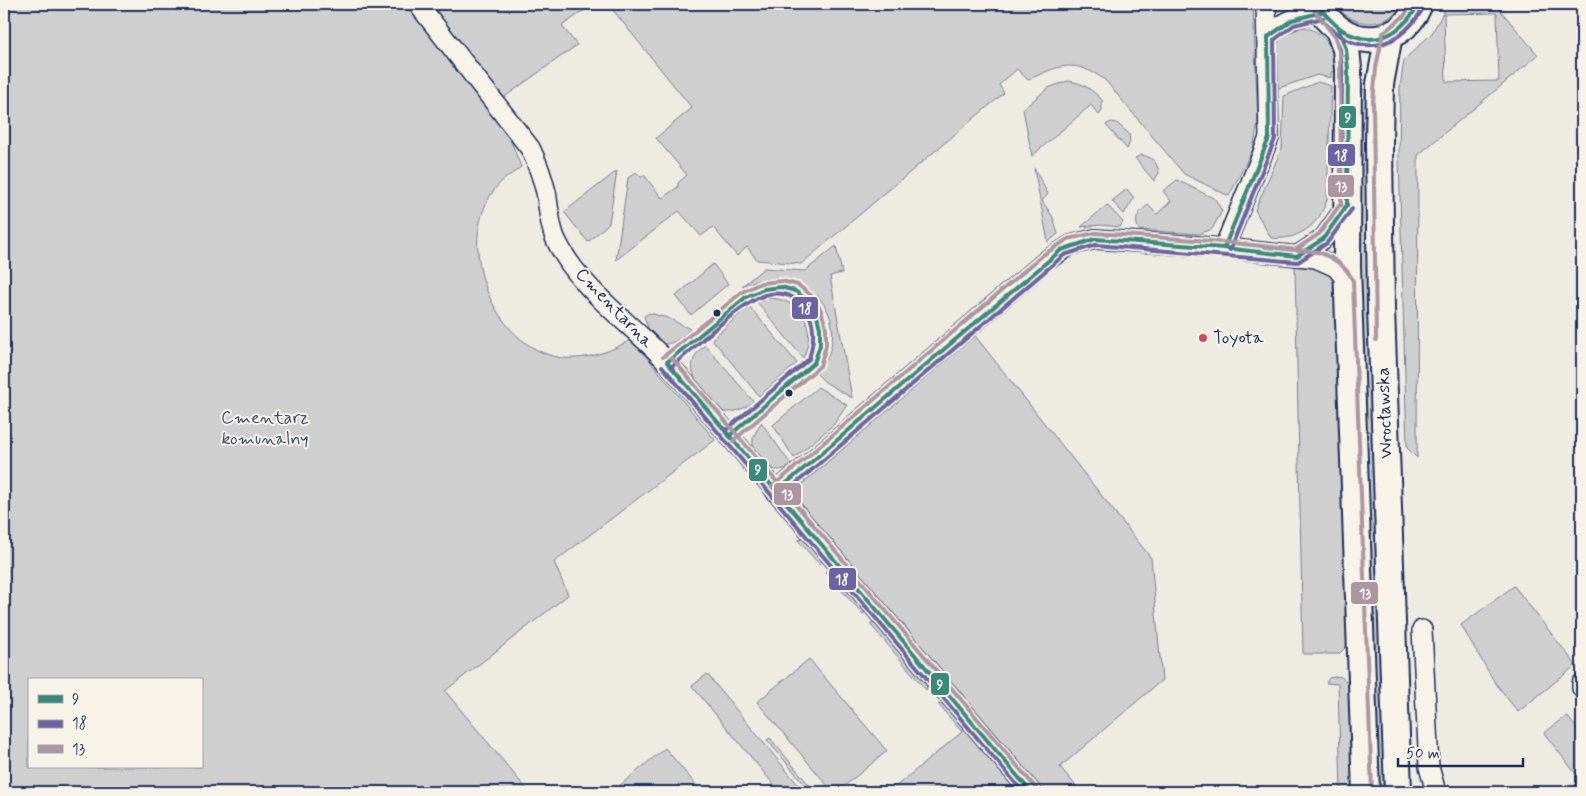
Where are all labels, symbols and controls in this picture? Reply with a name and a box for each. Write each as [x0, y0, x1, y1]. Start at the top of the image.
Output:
line badge: 9 [1338, 105, 1357, 129]
text: 9 [1345, 109, 1352, 127]
line badge: 18 [1327, 143, 1356, 167]
text: 18 [1334, 147, 1348, 165]
line badge: 13 [1327, 174, 1355, 198]
text: 13 [1335, 178, 1347, 196]
street label: Cmentarna [570, 263, 658, 353]
line badge: 18 [791, 296, 819, 320]
text: 18 [798, 300, 812, 318]
unlabelled marker [712, 308, 722, 318]
place label: Toyota [1213, 326, 1264, 350]
marker: Toyota [1197, 332, 1209, 344]
street label: Wrocławska [1371, 367, 1399, 459]
unlabelled marker [784, 388, 794, 398]
park label: Cmentarz komunalny [221, 406, 309, 451]
line badge: 9 [748, 458, 768, 482]
text: 9 [755, 461, 762, 479]
line badge: 13 [773, 482, 802, 506]
text: 13 [781, 486, 793, 504]
line badge: 18 [828, 567, 857, 591]
text: 18 [835, 571, 849, 589]
line badge: 13 [1350, 581, 1379, 605]
text: 13 [1359, 585, 1371, 603]
line badge: 9 [930, 672, 950, 696]
text: 9 [937, 676, 944, 694]
legend [28, 678, 202, 768]
text: 9 [72, 690, 79, 710]
text: 18 [72, 714, 87, 734]
scale bar [1398, 736, 1524, 768]
text: 13 [72, 740, 85, 760]
text: 50 m [1406, 744, 1440, 764]

